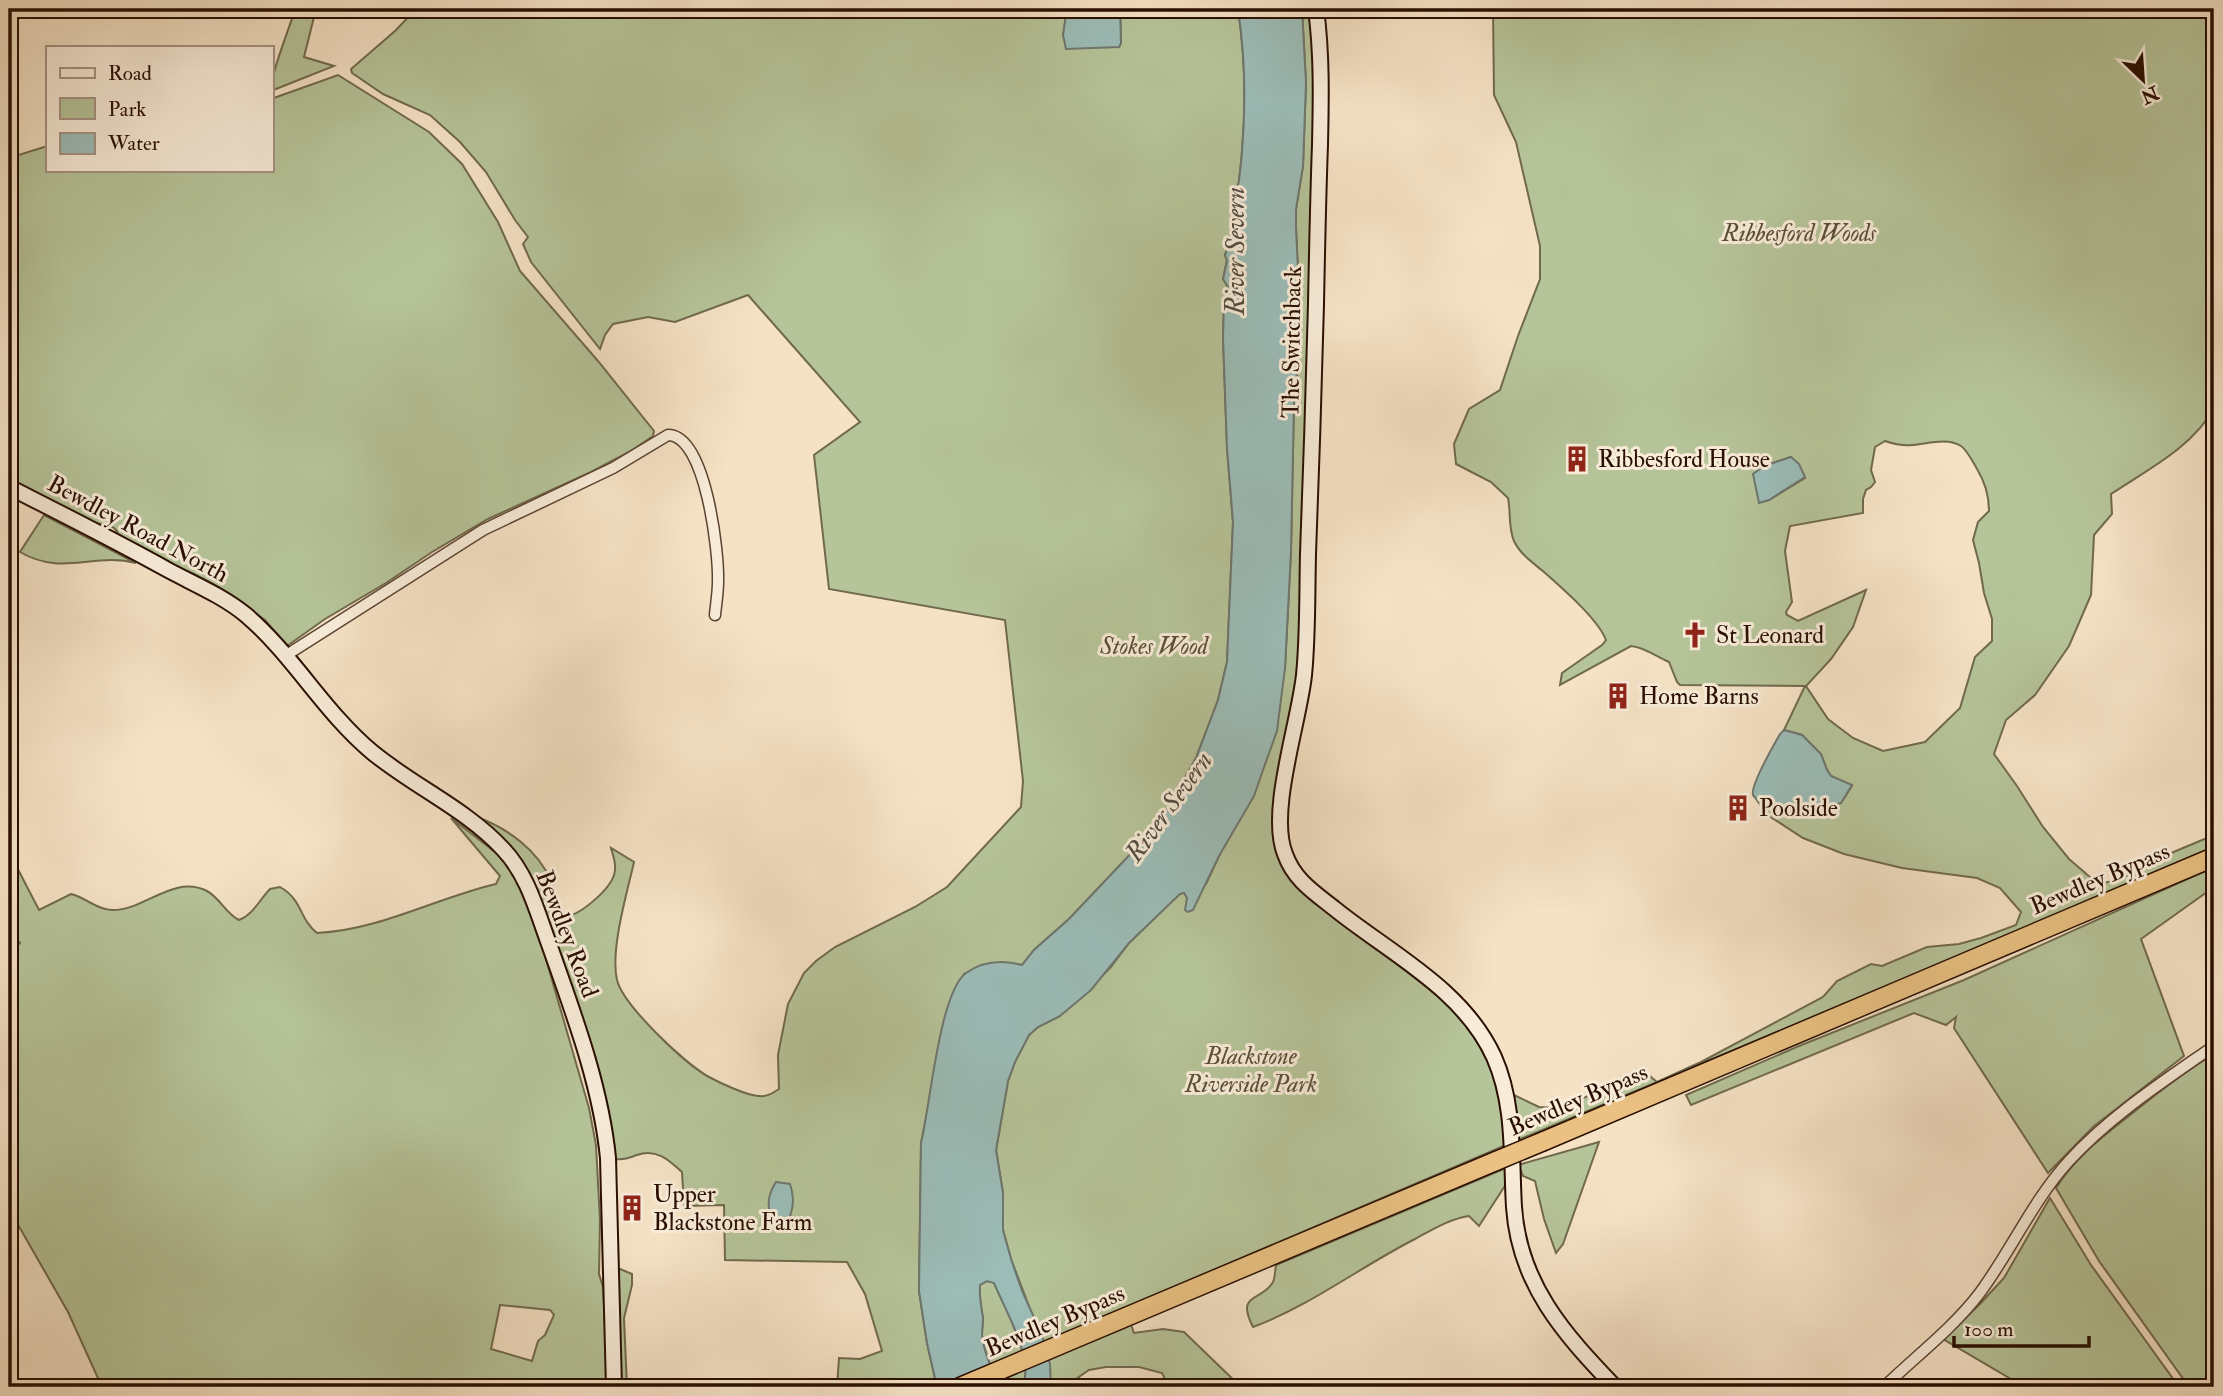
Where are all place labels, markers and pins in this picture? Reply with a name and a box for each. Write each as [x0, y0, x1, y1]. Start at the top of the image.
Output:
building icon: Ribbesford House [1562, 444, 1592, 474]
place label: Ribbesford House [1598, 444, 1770, 475]
church icon: St Leonard [1680, 620, 1710, 650]
place label: St Leonard [1716, 620, 1824, 651]
building icon: Home Barns [1603, 681, 1633, 711]
place label: Home Barns [1639, 681, 1759, 712]
building icon: Poolside [1723, 793, 1753, 823]
place label: Poolside [1759, 793, 1838, 824]
place label: Upper Blackstone Farm [653, 1179, 813, 1238]
building icon: Upper Blackstone Farm [617, 1193, 647, 1223]

